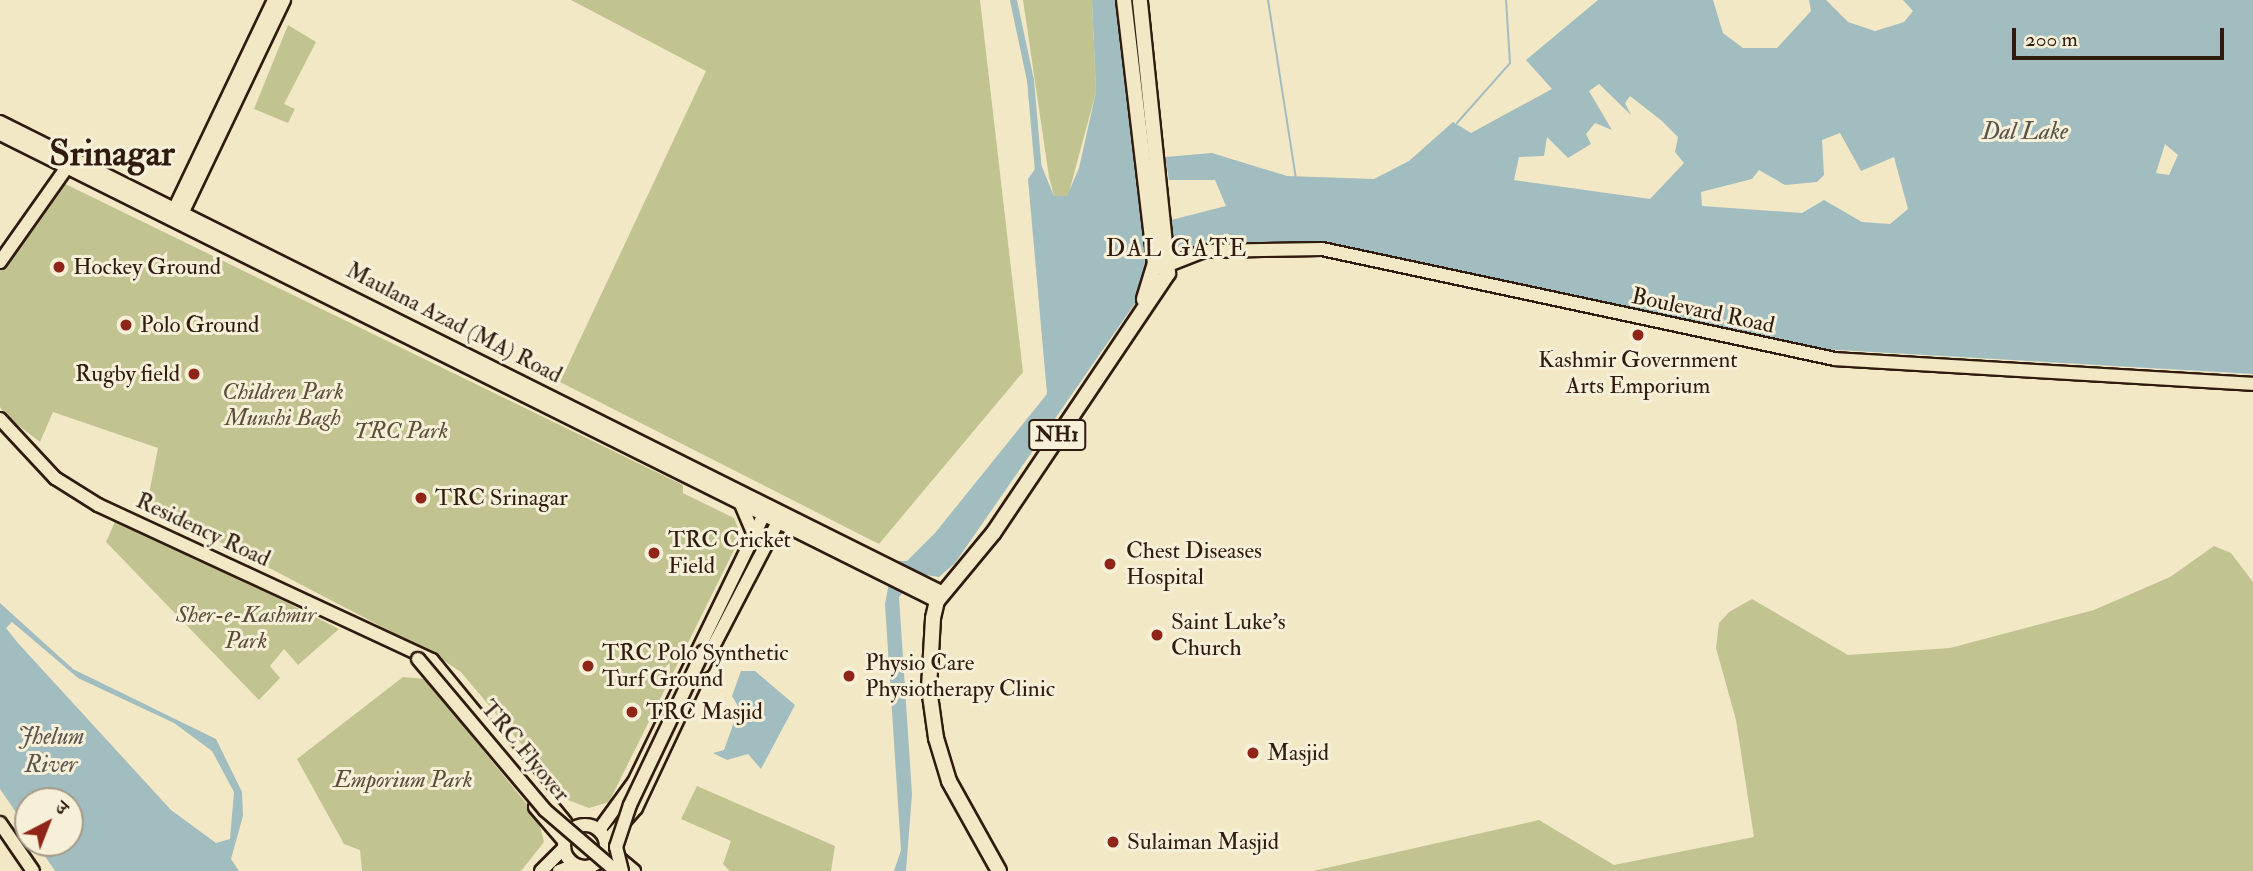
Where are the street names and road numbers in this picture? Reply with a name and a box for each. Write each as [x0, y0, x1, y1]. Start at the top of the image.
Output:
street label: Maulana Azad (MA) Road [341, 257, 567, 389]
street label: Boulevard Road [1629, 282, 1777, 340]
road number: NH1 [1027, 418, 1087, 452]
street label: Residency Road [132, 487, 274, 573]
street label: TRC Flyover [475, 695, 575, 807]

